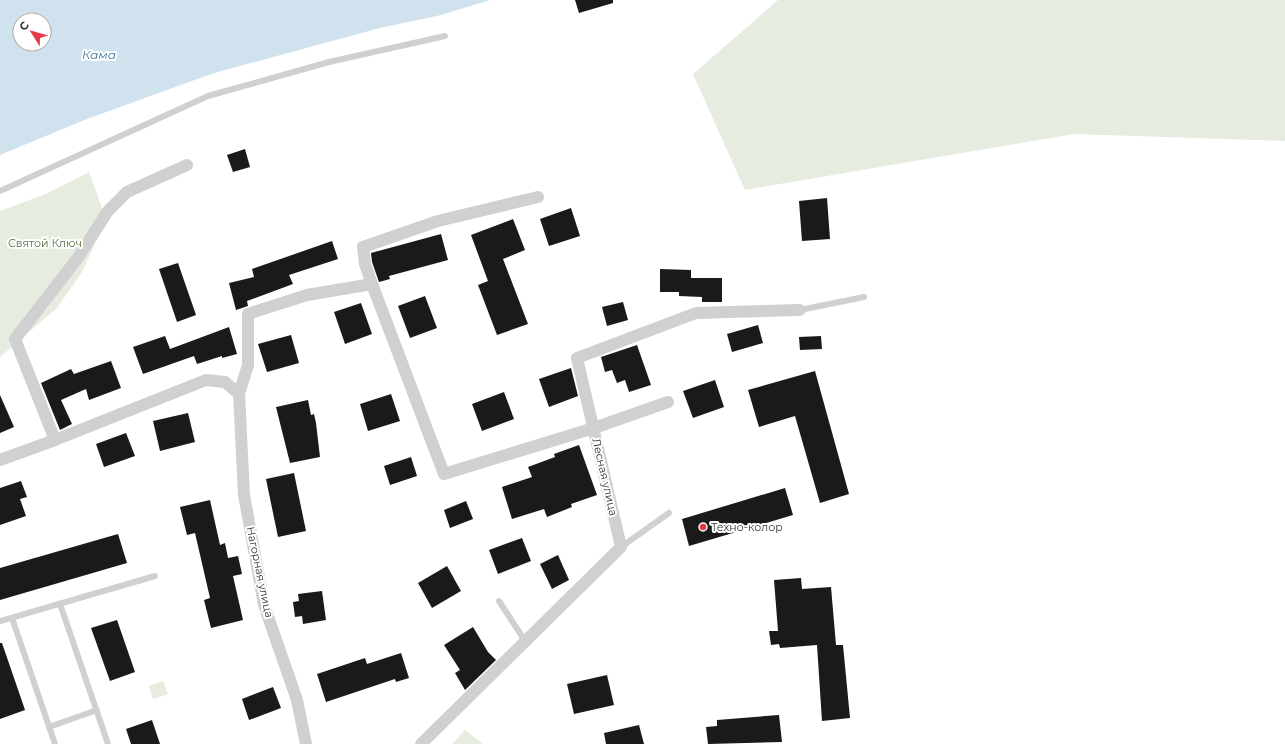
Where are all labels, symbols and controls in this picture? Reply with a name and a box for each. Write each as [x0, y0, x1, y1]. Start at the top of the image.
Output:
north arrow [12, 12, 52, 52]
text: С [16, 19, 32, 33]
water label: Кама [82, 47, 116, 62]
park label: Святой Ключ [8, 236, 82, 250]
street label: Лесная улица [589, 437, 621, 517]
place label: Техно-колор [711, 520, 783, 534]
marker: Техно-колор [698, 522, 708, 532]
street label: Нагорная улица [244, 525, 276, 619]

